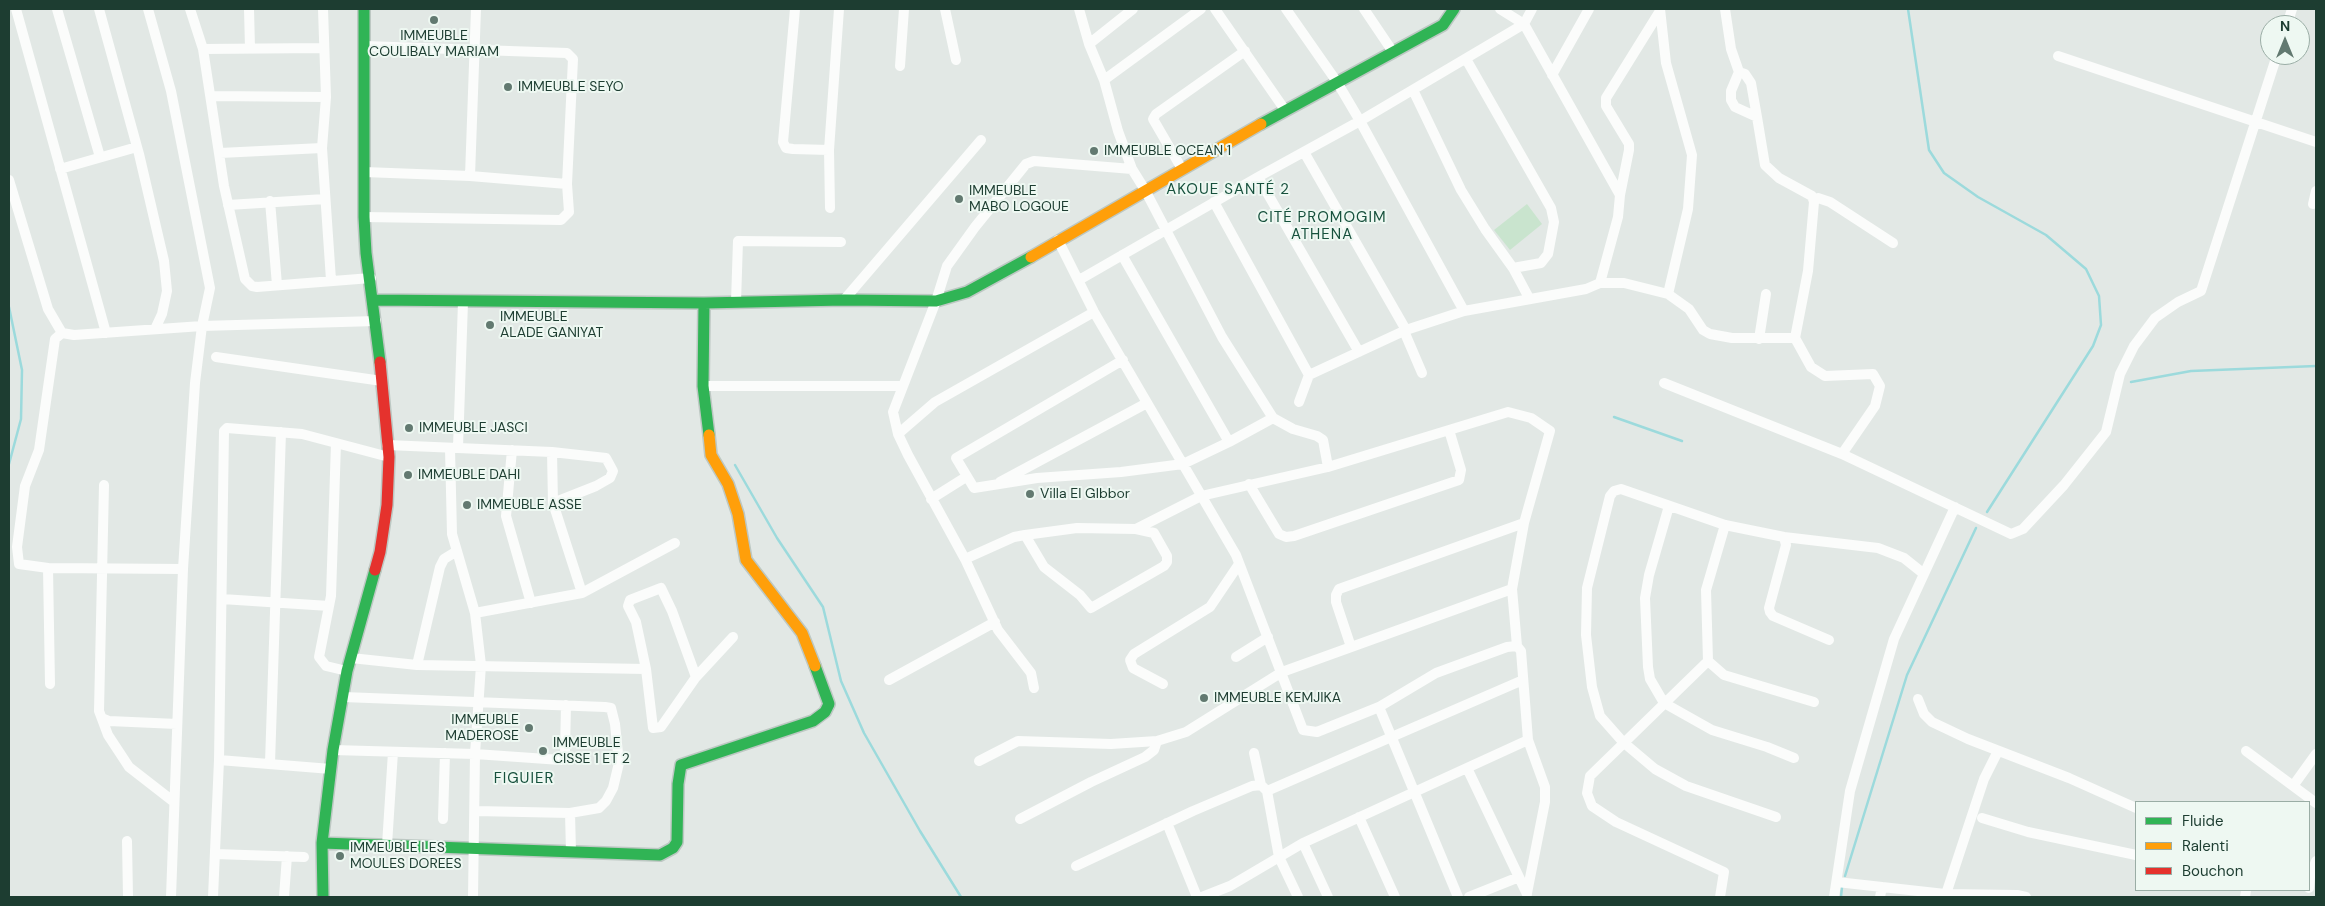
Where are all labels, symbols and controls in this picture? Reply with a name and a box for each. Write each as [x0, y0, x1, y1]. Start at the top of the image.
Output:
marker: IMMEUBLE COULIBALY MARIAM [428, 14, 440, 26]
north arrow [2260, 15, 2310, 65]
text: N [2280, 17, 2290, 35]
place label: IMMEUBLE COULIBALY MARIAM [369, 28, 499, 60]
place label: IMMEUBLE SEYO [518, 79, 624, 95]
marker: IMMEUBLE SEYO [502, 81, 514, 93]
place label: IMMEUBLE OCEAN 1 [1104, 143, 1231, 159]
marker: IMMEUBLE OCEAN 1 [1088, 145, 1100, 157]
district label: AKOUE SANTÉ 2 [1165, 181, 1291, 199]
place label: IMMEUBLE MABO LOGOUE [969, 183, 1069, 216]
marker: IMMEUBLE MABO LOGOUE [953, 193, 965, 205]
district label: CITÉ PROMOGIM ATHENA [1256, 209, 1388, 244]
place label: IMMEUBLE ALADE GANIYAT [500, 309, 603, 342]
marker: IMMEUBLE ALADE GANIYAT [484, 319, 496, 331]
place label: IMMEUBLE JASCI [419, 420, 528, 436]
marker: IMMEUBLE JASCI [403, 422, 415, 434]
place label: IMMEUBLE DAHI [418, 467, 520, 483]
marker: IMMEUBLE DAHI [402, 469, 414, 481]
place label: Villa El GIbbor [1040, 486, 1130, 502]
marker: Villa El GIbbor [1024, 488, 1036, 500]
place label: IMMEUBLE ASSE [477, 497, 582, 513]
marker: IMMEUBLE ASSE [461, 499, 473, 511]
place label: IMMEUBLE KEMJIKA [1214, 690, 1341, 706]
marker: IMMEUBLE KEMJIKA [1198, 692, 1210, 704]
place label: IMMEUBLE MADEROSE [445, 712, 519, 744]
marker: IMMEUBLE MADEROSE [523, 722, 535, 734]
place label: IMMEUBLE CISSE 1 ET 2 [553, 735, 630, 768]
marker: IMMEUBLE CISSE 1 ET 2 [537, 745, 549, 757]
district label: FIGUIER [493, 770, 555, 788]
legend [2135, 801, 2310, 891]
text: Fluide [2182, 811, 2224, 831]
text: Ralenti [2182, 836, 2229, 856]
place label: IMMEUBLE LES MOULES DOREES [350, 840, 462, 872]
marker: IMMEUBLE LES MOULES DOREES [334, 850, 346, 862]
text: Bouchon [2182, 861, 2243, 881]

